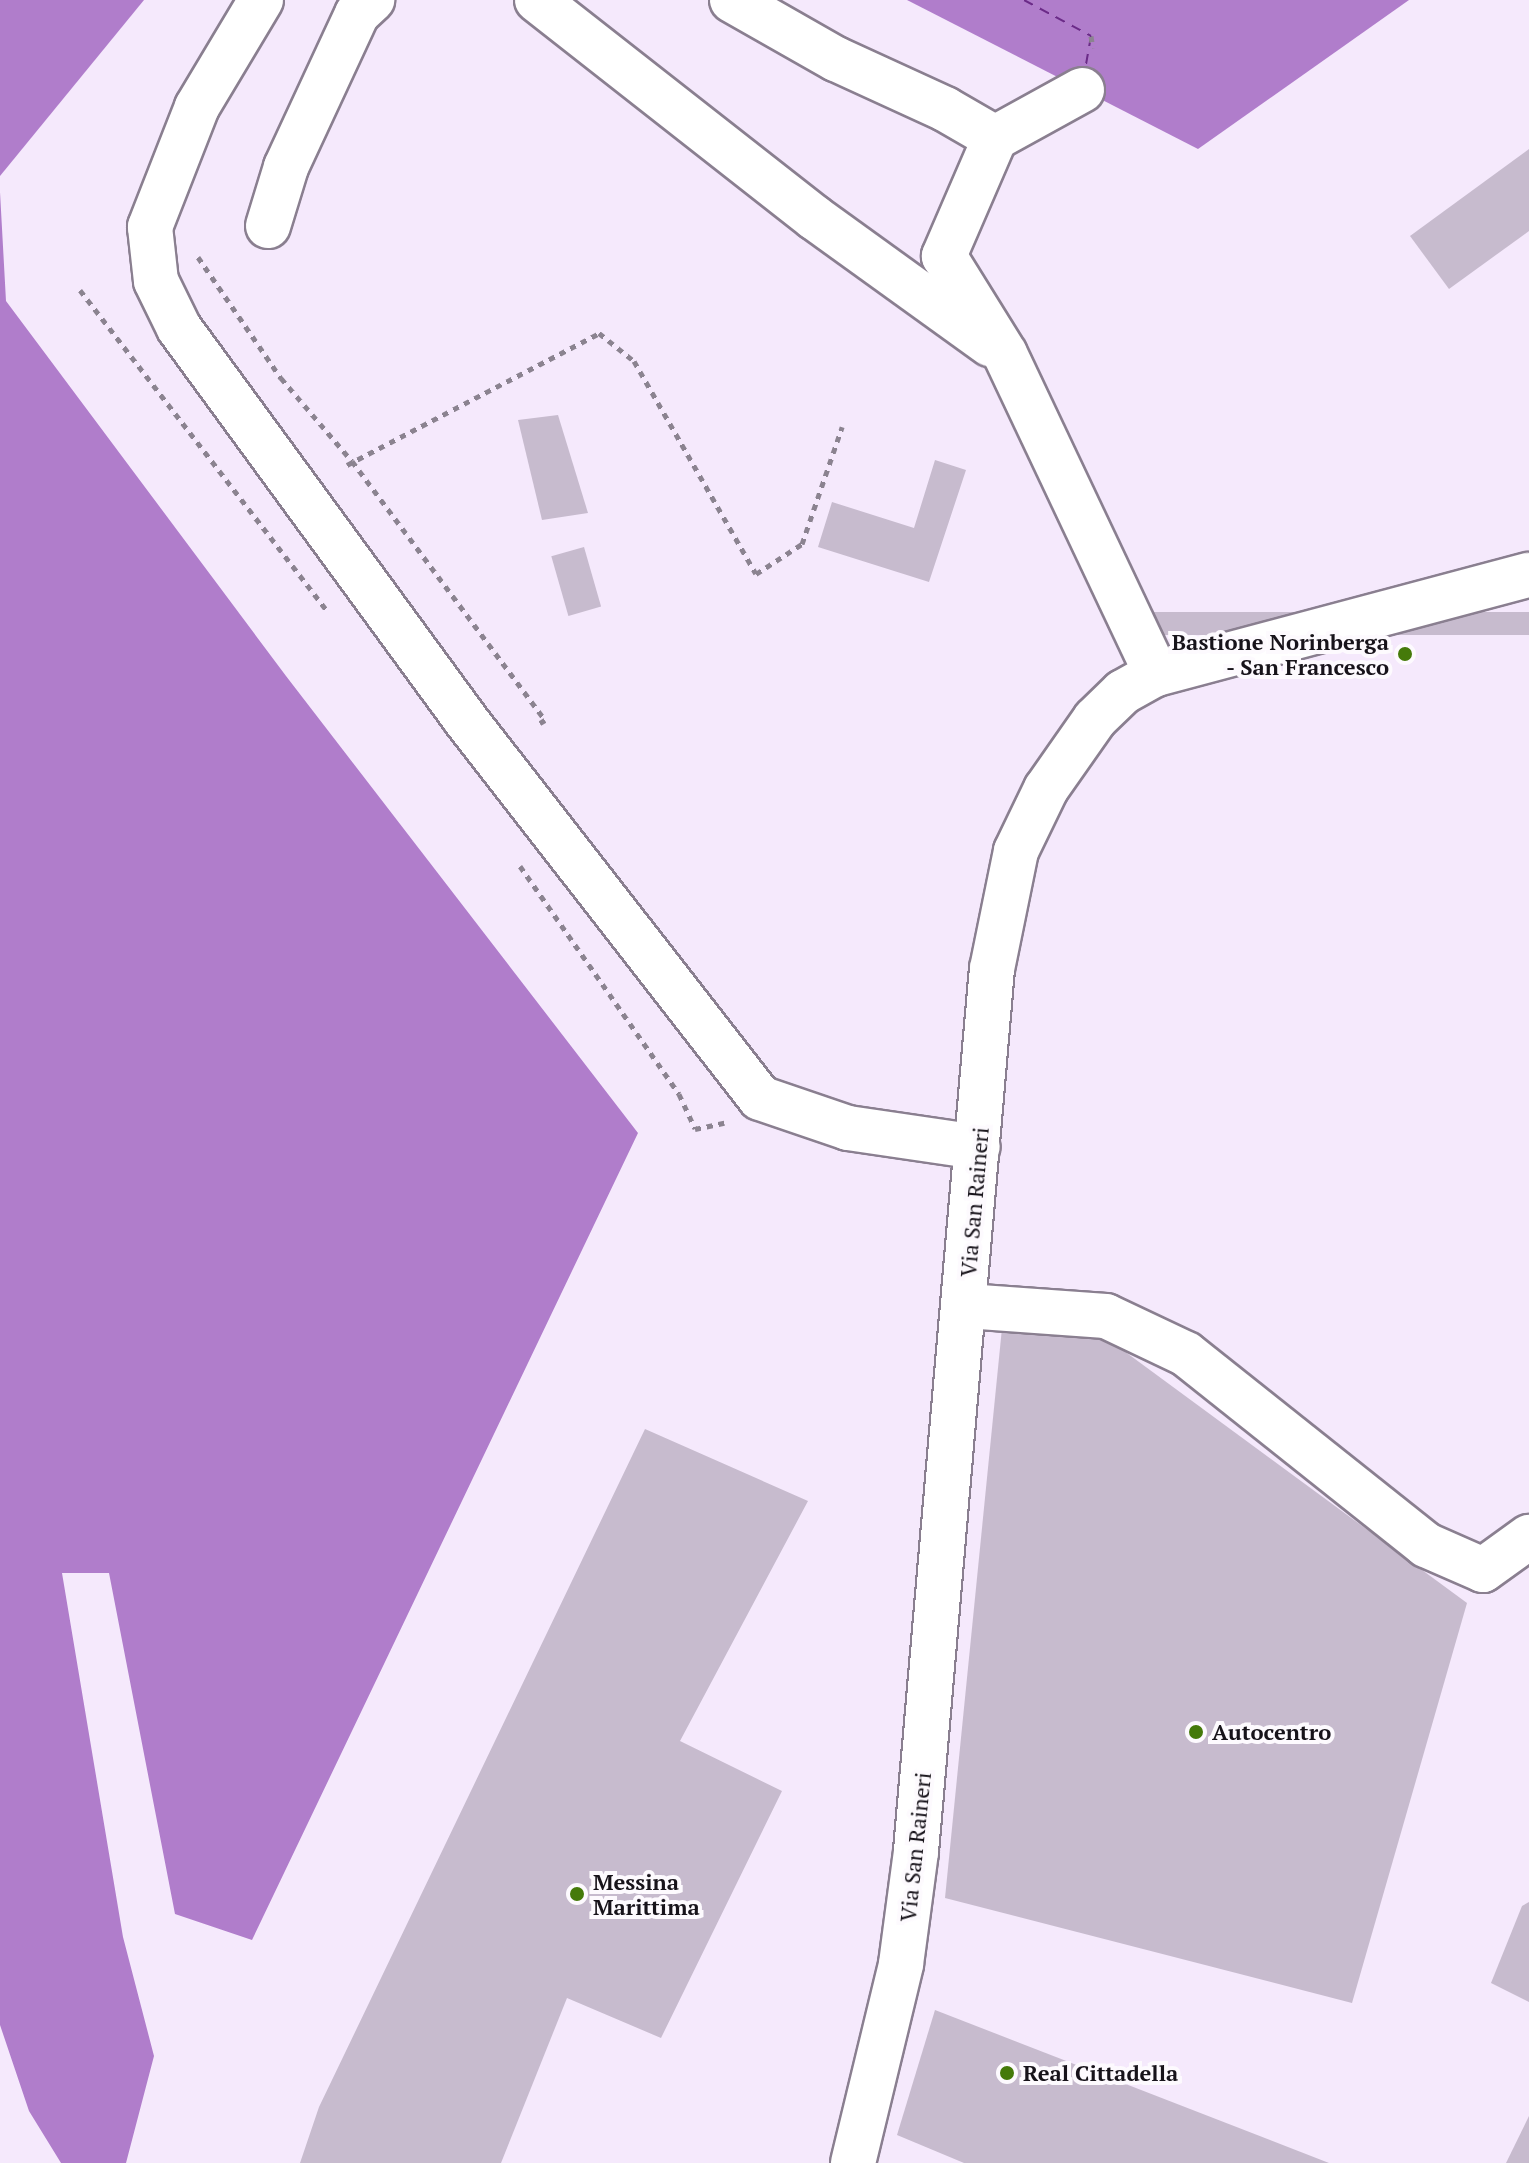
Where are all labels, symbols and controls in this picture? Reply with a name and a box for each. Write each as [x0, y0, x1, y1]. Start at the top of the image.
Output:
place label: Bastione Norinberga - San Francesco [1172, 628, 1389, 680]
marker: Bastione Norinberga - San Francesco [1396, 645, 1414, 663]
street label: Via San Raineri [954, 1126, 994, 1278]
place label: Autocentro [1212, 1719, 1331, 1745]
marker: Autocentro [1187, 1723, 1205, 1741]
street label: Via San Raineri [894, 1771, 936, 1923]
place label: Messina Marittima [593, 1868, 700, 1920]
marker: Messina Marittima [568, 1885, 586, 1903]
place label: Real Cittadella [1023, 2060, 1178, 2086]
marker: Real Cittadella [998, 2064, 1016, 2082]

